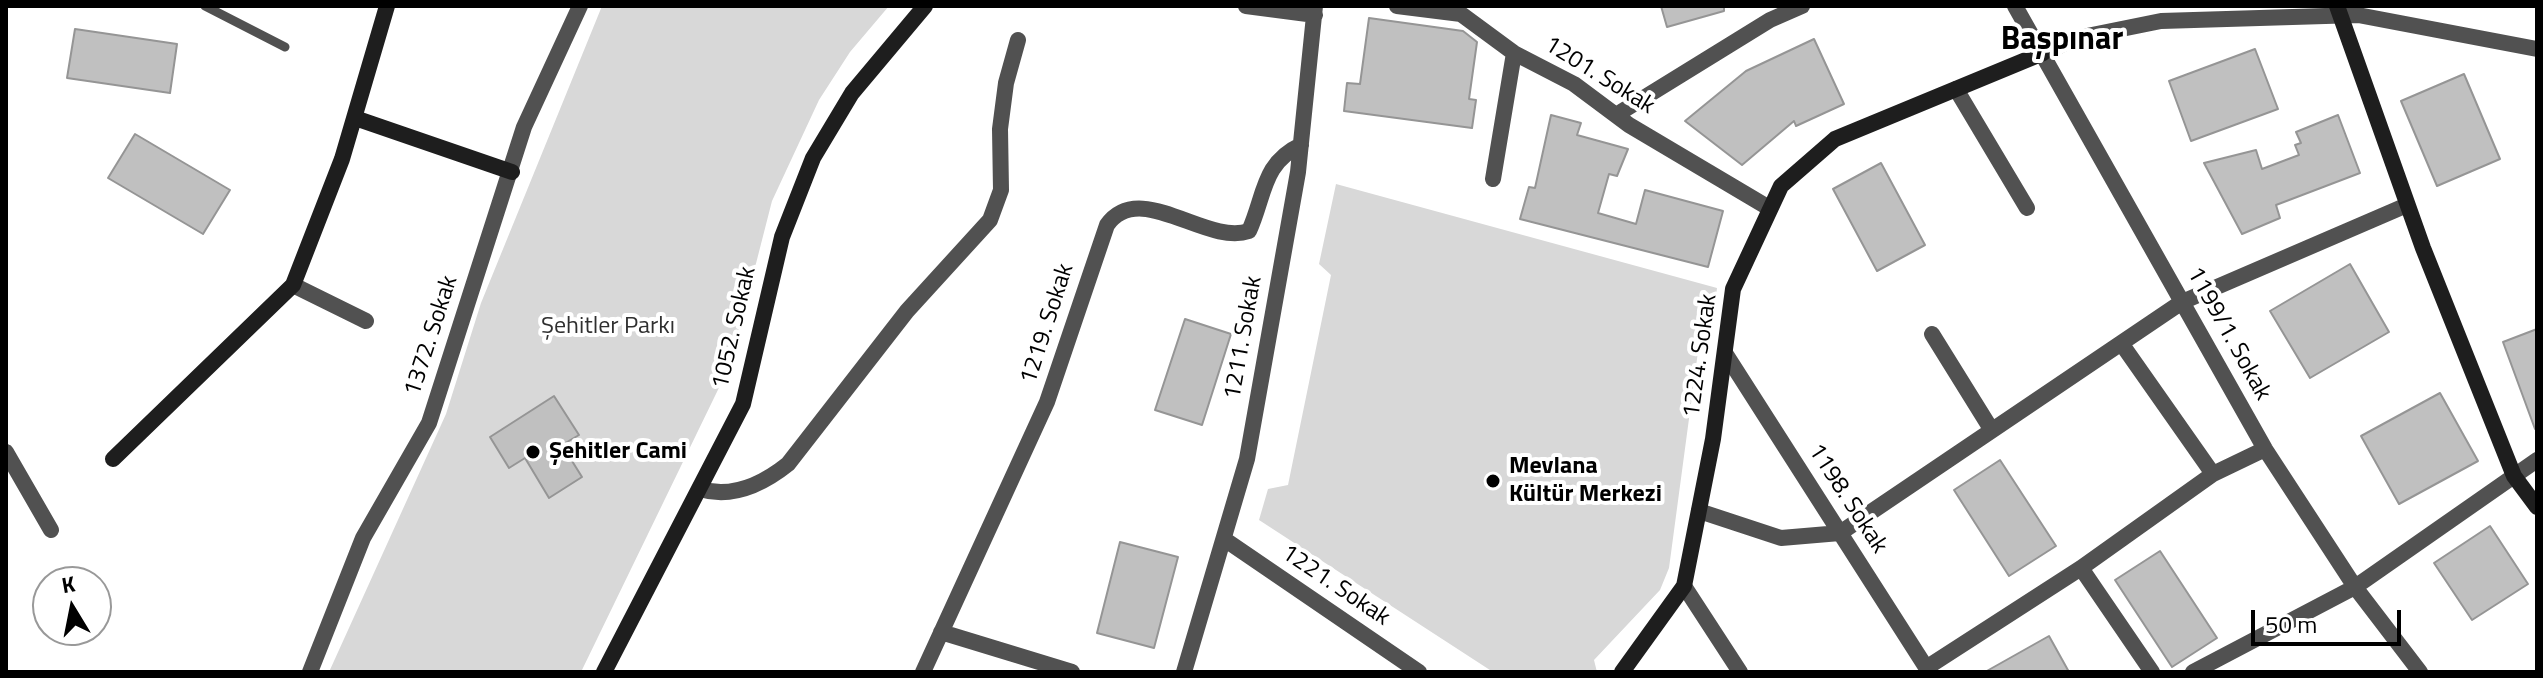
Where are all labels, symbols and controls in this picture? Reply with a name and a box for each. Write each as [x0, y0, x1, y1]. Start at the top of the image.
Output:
district label: Başpınar [2001, 22, 2123, 60]
street label: 1201. Sokak [1538, 31, 1660, 121]
street label: 1219. Sokak [1015, 260, 1081, 388]
street label: 1199/1. Sokak [2179, 262, 2277, 406]
street label: 1052. Sokak [707, 264, 763, 392]
street label: 1372. Sokak [399, 272, 465, 400]
street label: 1211. Sokak [1219, 274, 1269, 402]
street label: 1224. Sokak [1678, 292, 1724, 420]
park label: Şehitler Parkı [541, 313, 675, 341]
place label: Şehitler Cami [549, 438, 687, 466]
street label: 1198. Sokak [1801, 439, 1893, 559]
marker: Şehitler Cami [524, 443, 542, 461]
place label: Mevlana Kültür Merkezi [1509, 453, 1662, 509]
marker: Mevlana Kültür Merkezi [1484, 472, 1502, 490]
street label: 1221. Sokak [1275, 539, 1395, 633]
north arrow [32, 566, 112, 646]
text: K [59, 566, 78, 602]
scale bar [2255, 594, 2405, 644]
text: 50 m [2265, 606, 2317, 642]

